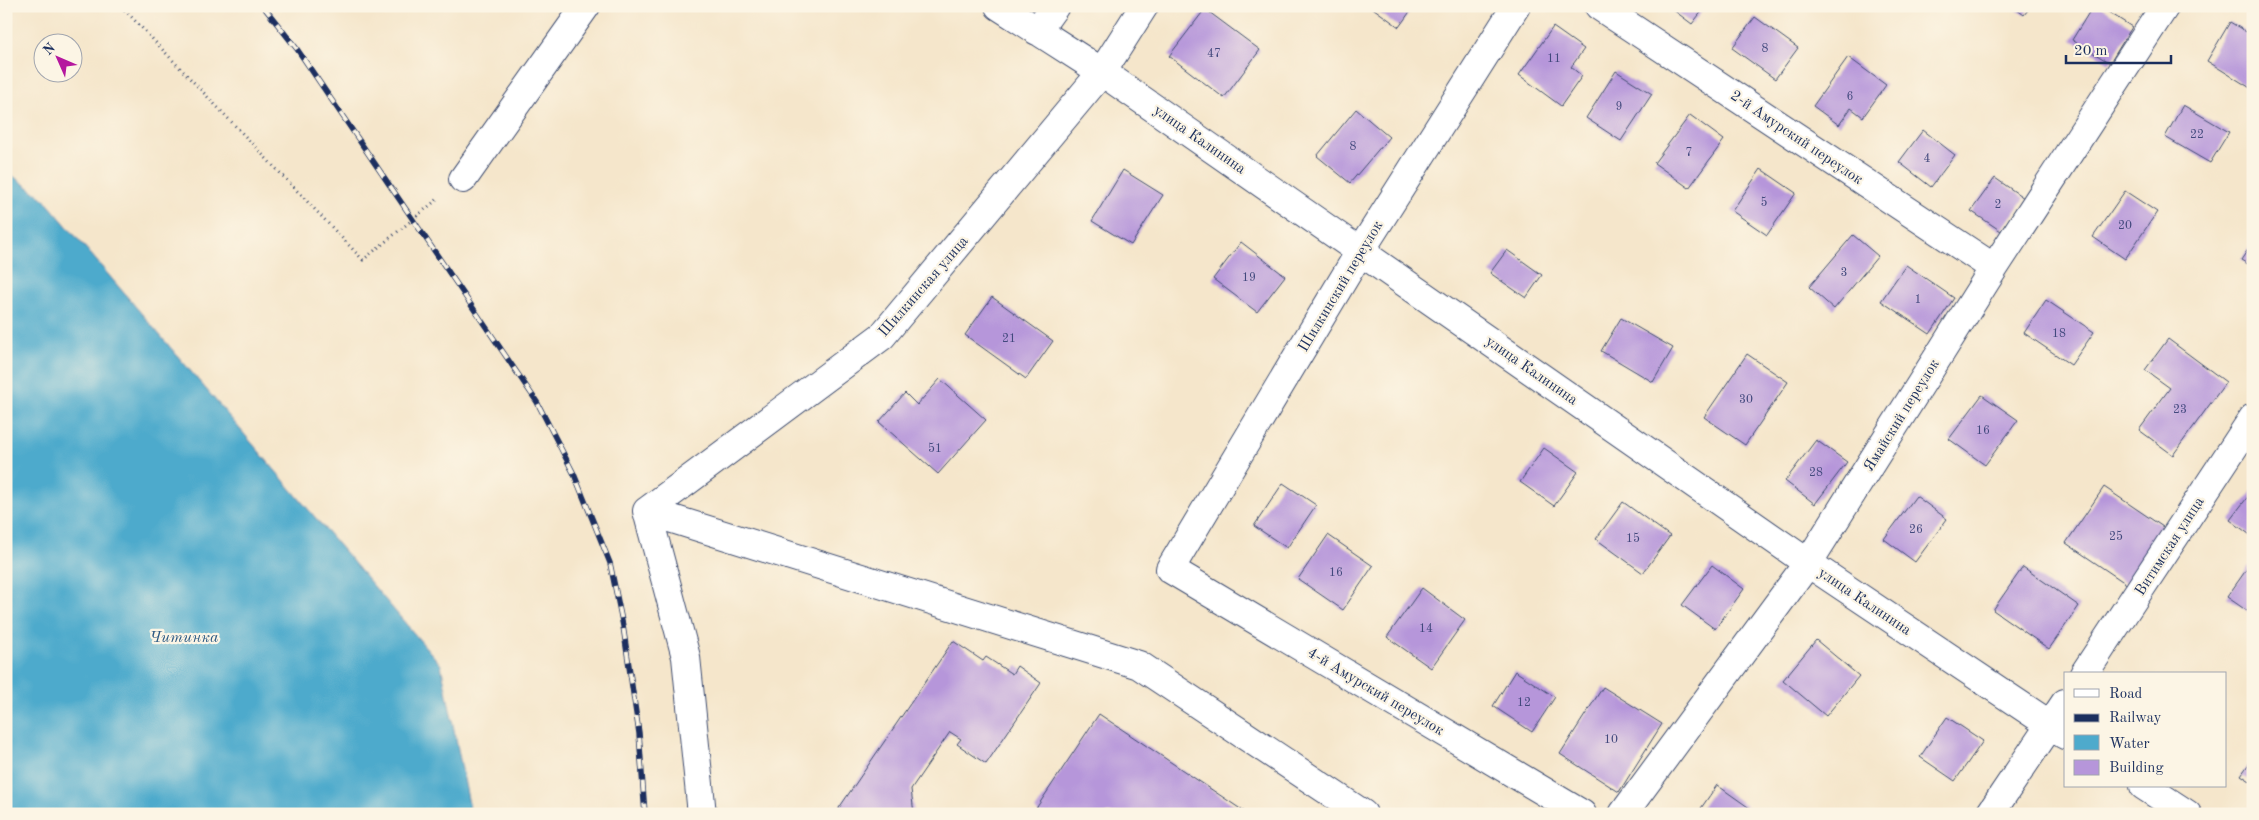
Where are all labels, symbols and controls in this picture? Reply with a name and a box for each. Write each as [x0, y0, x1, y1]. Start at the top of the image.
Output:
north arrow [32, 32, 82, 82]
scale bar [2066, 32, 2172, 64]
text: N [41, 41, 58, 58]
house number: 8 [1762, 43, 1769, 55]
text: 20 m [2074, 44, 2108, 59]
house number: 47 [1207, 48, 1221, 60]
house number: 11 [1547, 53, 1561, 65]
street label: 2-й Амурский переулок [1727, 88, 1865, 188]
house number: 6 [1847, 91, 1854, 103]
house number: 9 [1616, 101, 1622, 113]
street label: улица Калинина [1150, 103, 1248, 178]
house number: 22 [2190, 129, 2204, 141]
house number: 8 [1350, 141, 1357, 153]
house number: 7 [1686, 147, 1692, 159]
house number: 4 [1924, 153, 1931, 165]
house number: 5 [1761, 196, 1768, 209]
house number: 2 [1995, 199, 2001, 211]
street label: Шилкинский переулок [1296, 218, 1387, 355]
house number: 20 [2118, 220, 2132, 232]
street label: Шилкинская улица [877, 233, 972, 340]
house number: 3 [1841, 267, 1847, 279]
house number: 19 [1242, 272, 1256, 284]
house number: 1 [1915, 294, 1921, 306]
house number: 18 [2052, 328, 2066, 340]
house number: 21 [1002, 333, 1016, 345]
street label: улица Калинина [1482, 334, 1580, 409]
street label: Ямайский переулок [1862, 357, 1943, 475]
house number: 30 [1739, 394, 1753, 406]
house number: 23 [2173, 404, 2187, 416]
house number: 16 [1976, 425, 1990, 437]
house number: 51 [928, 442, 942, 455]
house number: 28 [1809, 467, 1823, 479]
street label: Витимская улица [2133, 494, 2208, 599]
house number: 26 [1909, 524, 1923, 536]
house number: 25 [2109, 530, 2123, 543]
house number: 15 [1626, 532, 1640, 545]
street label: улица Калинина [1815, 566, 1914, 639]
house number: 16 [1329, 567, 1343, 579]
house number: 14 [1419, 623, 1433, 635]
water label: Читинка [149, 630, 219, 646]
street label: 4-й Амурский переулок [1304, 646, 1446, 739]
legend [2064, 672, 2226, 788]
text: Road [2109, 687, 2143, 702]
house number: 12 [1517, 697, 1531, 709]
text: Railway [2109, 711, 2162, 726]
house number: 10 [1604, 734, 1618, 746]
text: Water [2109, 737, 2150, 752]
text: Building [2109, 761, 2164, 776]

